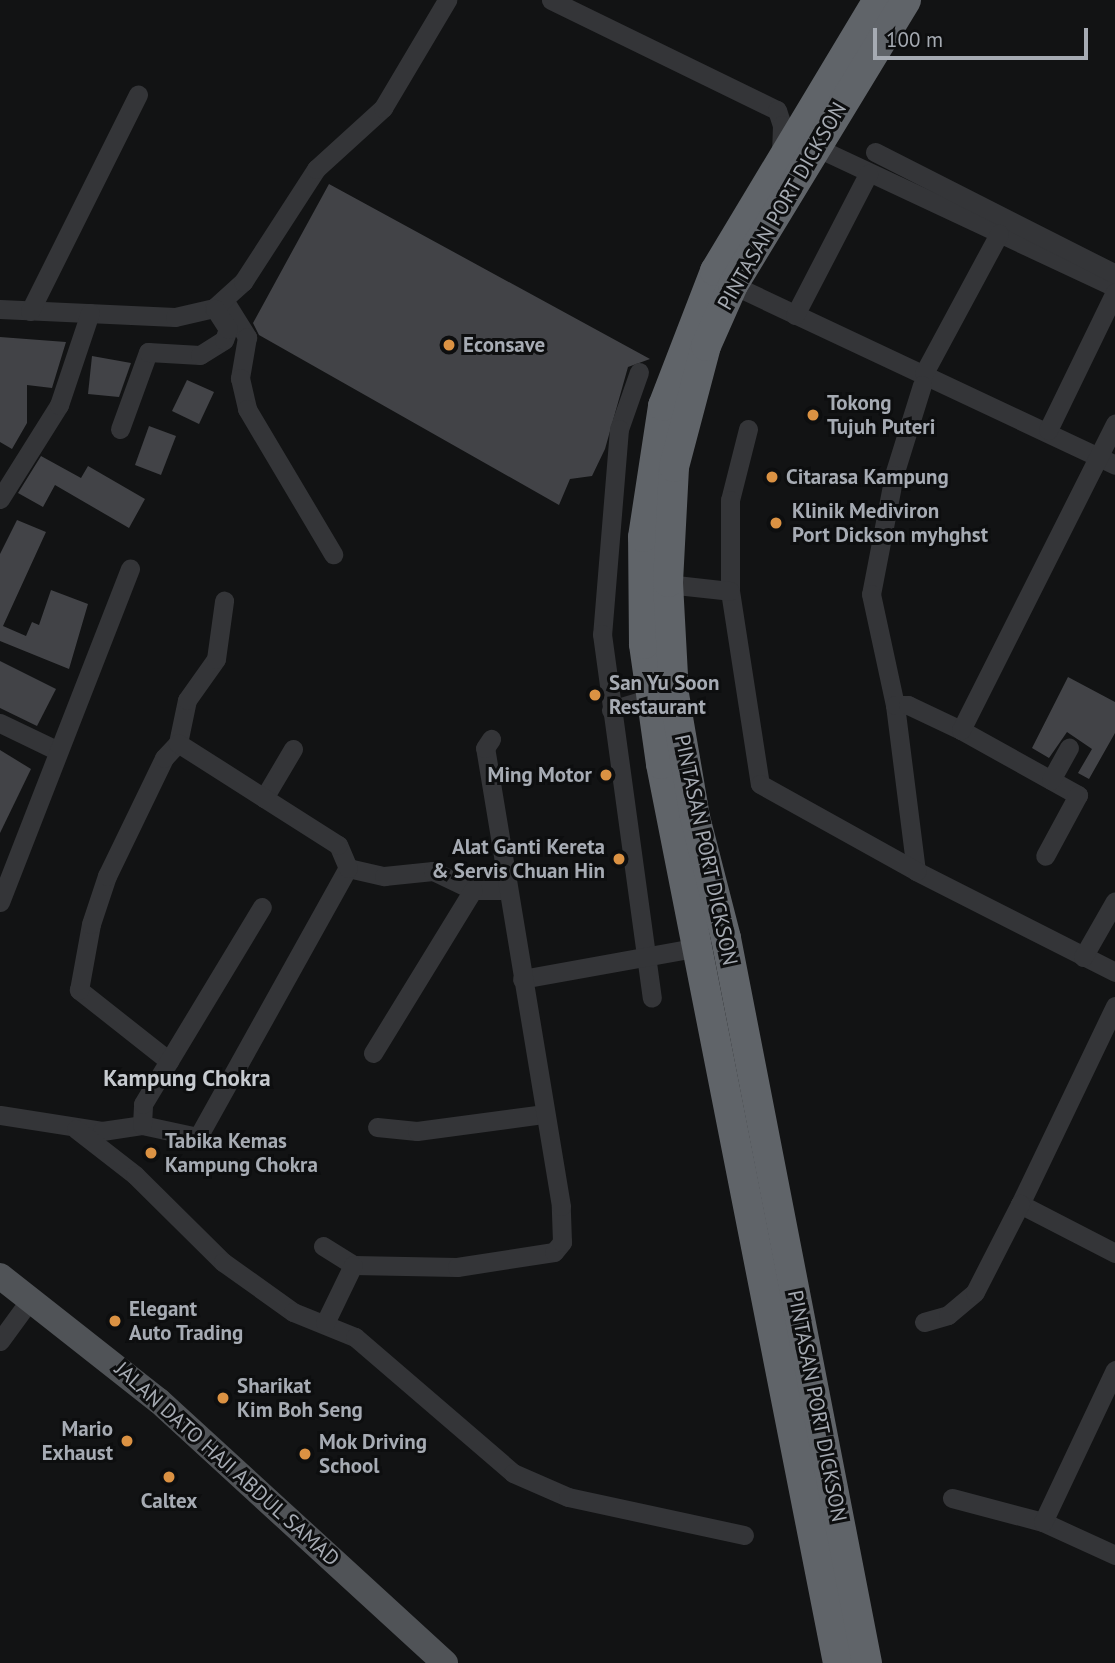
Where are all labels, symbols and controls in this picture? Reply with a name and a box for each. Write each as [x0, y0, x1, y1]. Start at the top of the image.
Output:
scale bar [877, 14, 1092, 58]
text: 100 m [886, 26, 943, 53]
street label: PINTASAN PORT DICKSON [712, 97, 852, 315]
place label: Econsave [463, 332, 545, 358]
marker: Econsave [441, 337, 457, 353]
place label: Tokong Tujuh Puteri [827, 390, 935, 440]
marker: Tokong Tujuh Puteri [805, 407, 821, 423]
place label: Citarasa Kampung [786, 464, 949, 490]
marker: Citarasa Kampung [764, 469, 780, 485]
place label: Klinik Mediviron Port Dickson myhghst [792, 498, 988, 548]
marker: Klinik Mediviron Port Dickson myhghst [766, 513, 786, 533]
place label: San Yu Soon Restaurant [609, 670, 720, 720]
marker: San Yu Soon Restaurant [587, 687, 603, 703]
street label: PINTASAN PORT DICKSON [669, 732, 743, 968]
place label: Ming Motor [488, 762, 592, 788]
marker: Ming Motor [598, 767, 614, 783]
place label: Alat Ganti Kereta & Servis Chuan Hin [431, 834, 605, 884]
marker: Alat Ganti Kereta & Servis Chuan Hin [611, 851, 627, 867]
district label: Kampung Chokra [103, 1064, 271, 1092]
place label: Tabika Kemas Kampung Chokra [165, 1128, 318, 1178]
marker: Tabika Kemas Kampung Chokra [143, 1145, 159, 1161]
street label: PINTASAN PORT DICKSON [782, 1288, 852, 1524]
place label: Elegant Auto Trading [129, 1296, 244, 1346]
marker: Elegant Auto Trading [107, 1313, 123, 1329]
street label: JALAN DATO HAJI ABDUL SAMAD [109, 1356, 345, 1572]
place label: Sharikat Kim Boh Seng [237, 1373, 363, 1423]
marker: Sharikat Kim Boh Seng [215, 1390, 231, 1406]
place label: Mario Exhaust [42, 1416, 113, 1466]
place label: Mok Driving School [319, 1429, 428, 1479]
marker: Mario Exhaust [119, 1433, 135, 1449]
marker: Mok Driving School [297, 1446, 313, 1462]
marker: Caltex [161, 1469, 177, 1485]
place label: Caltex [141, 1488, 197, 1514]

